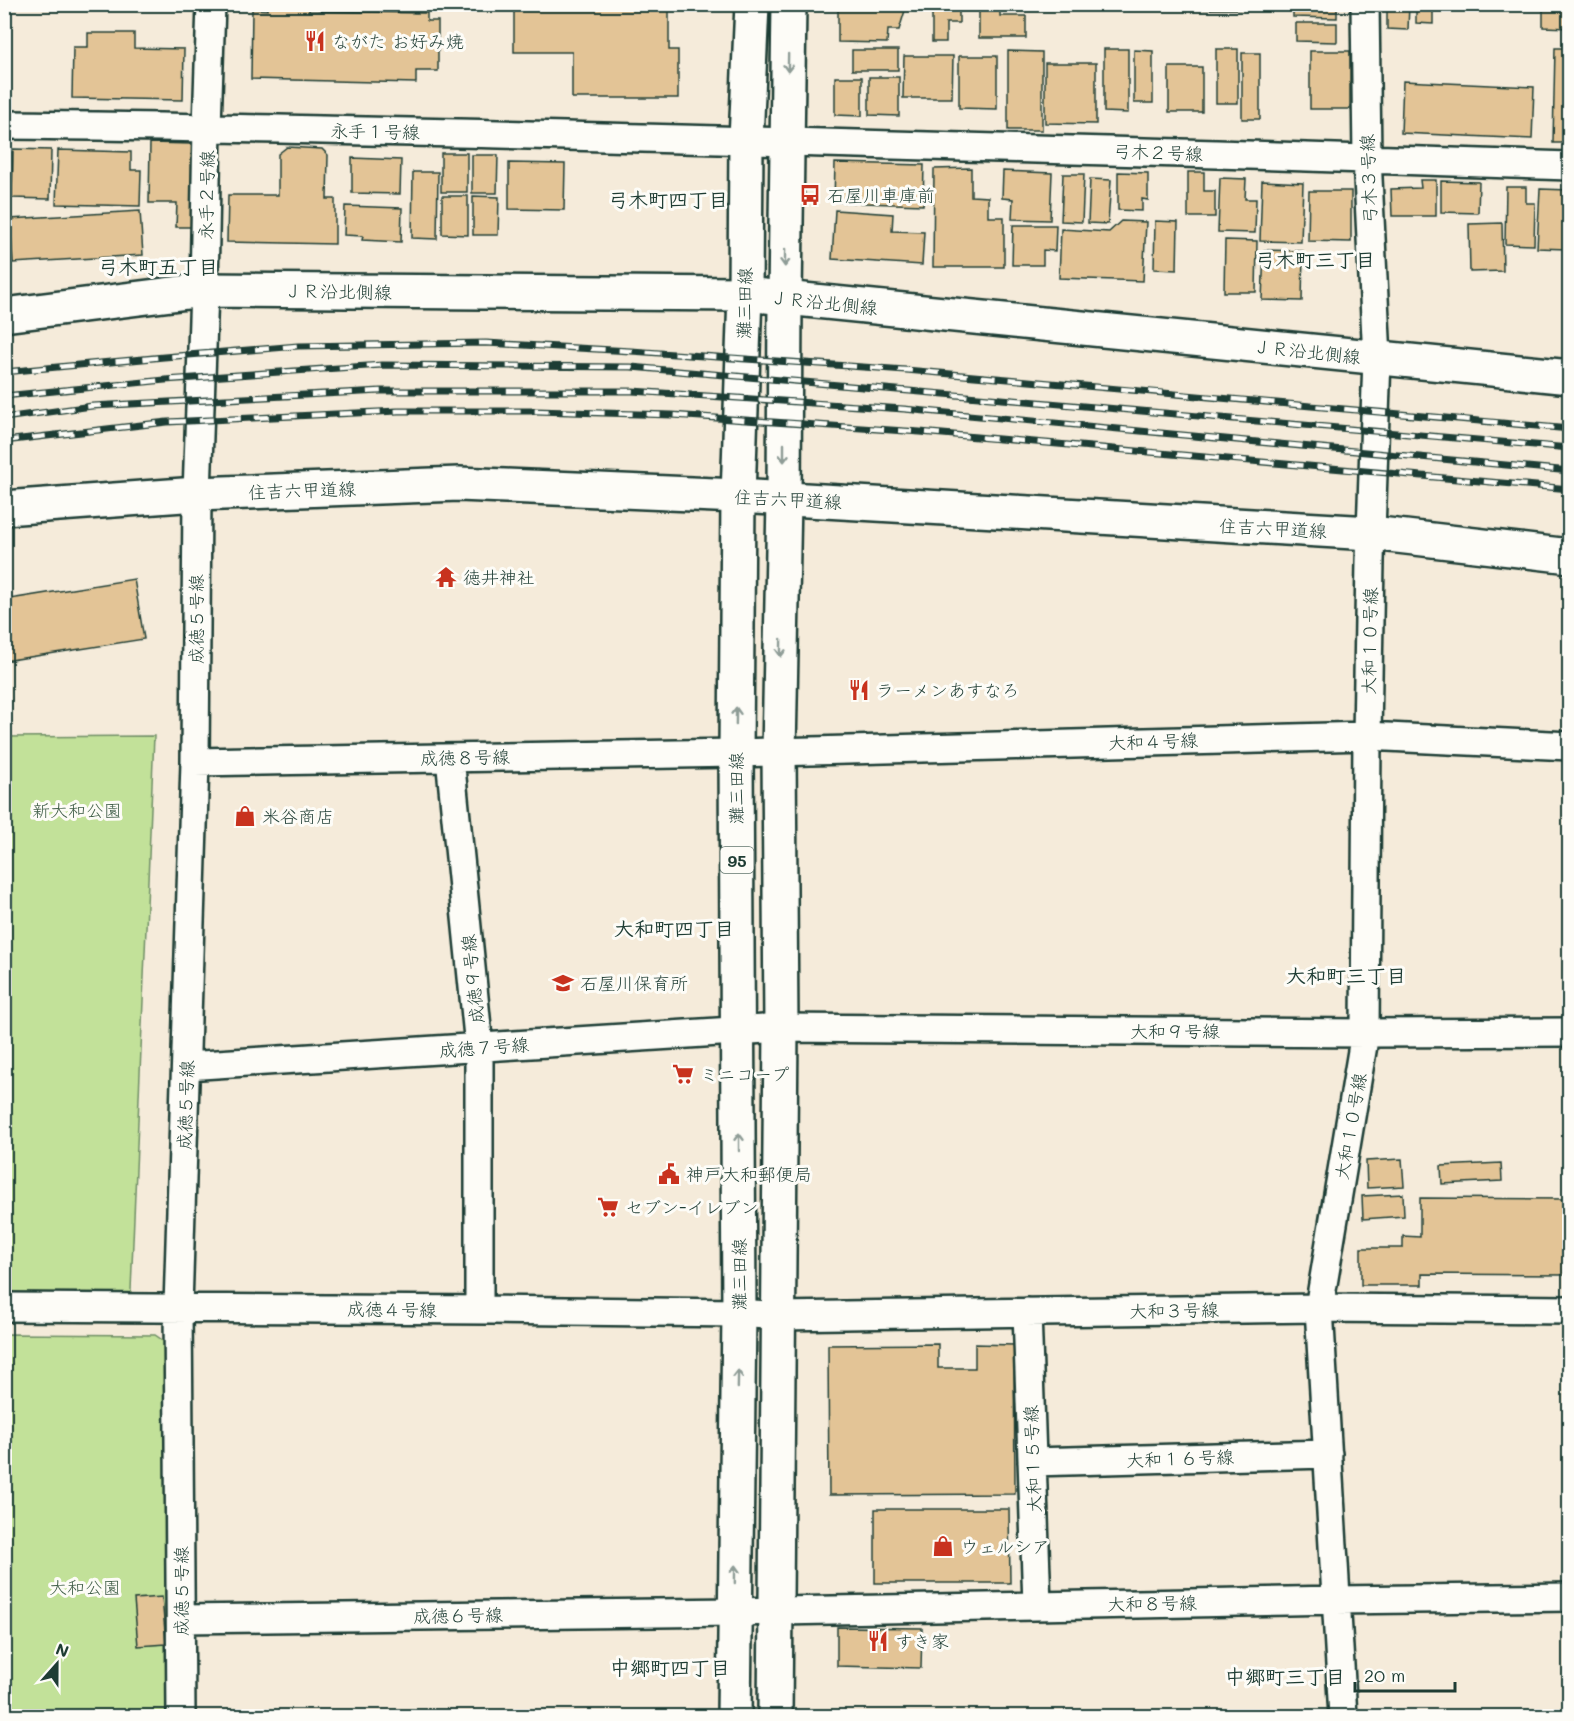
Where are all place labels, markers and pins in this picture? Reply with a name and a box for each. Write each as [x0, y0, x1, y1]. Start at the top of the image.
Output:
restaurant icon: ながた お好み焼 [303, 29, 327, 53]
place label: ながた お好み焼 [332, 29, 464, 53]
bus stop icon: 石屋川車庫前 [798, 183, 822, 207]
place label: 石屋川車庫前 [827, 183, 935, 207]
temple icon: 徳井神社 [434, 565, 458, 589]
place label: 徳井神社 [463, 565, 535, 589]
restaurant icon: ラーメンあすなろ [847, 678, 871, 702]
place label: ラーメンあすなろ [876, 678, 1020, 702]
shop icon: 米谷商店 [233, 804, 257, 828]
place label: 米谷商店 [262, 804, 334, 828]
school or university icon: 石屋川保育所 [551, 971, 575, 995]
place label: 石屋川保育所 [580, 971, 688, 995]
supermarket icon: ミニコープ [671, 1062, 695, 1086]
place label: ミニコープ [700, 1062, 789, 1086]
public building icon: 神戸大和郵便局 [657, 1162, 681, 1186]
place label: 神戸大和郵便局 [686, 1162, 812, 1186]
supermarket icon: セブン-イレブン [596, 1195, 620, 1219]
place label: セブン-イレブン [625, 1195, 759, 1219]
shop icon: ウェルシア [931, 1534, 955, 1558]
place label: ウェルシア [960, 1534, 1050, 1558]
restaurant icon: すき家 [866, 1629, 890, 1653]
place label: すき家 [895, 1629, 949, 1653]

